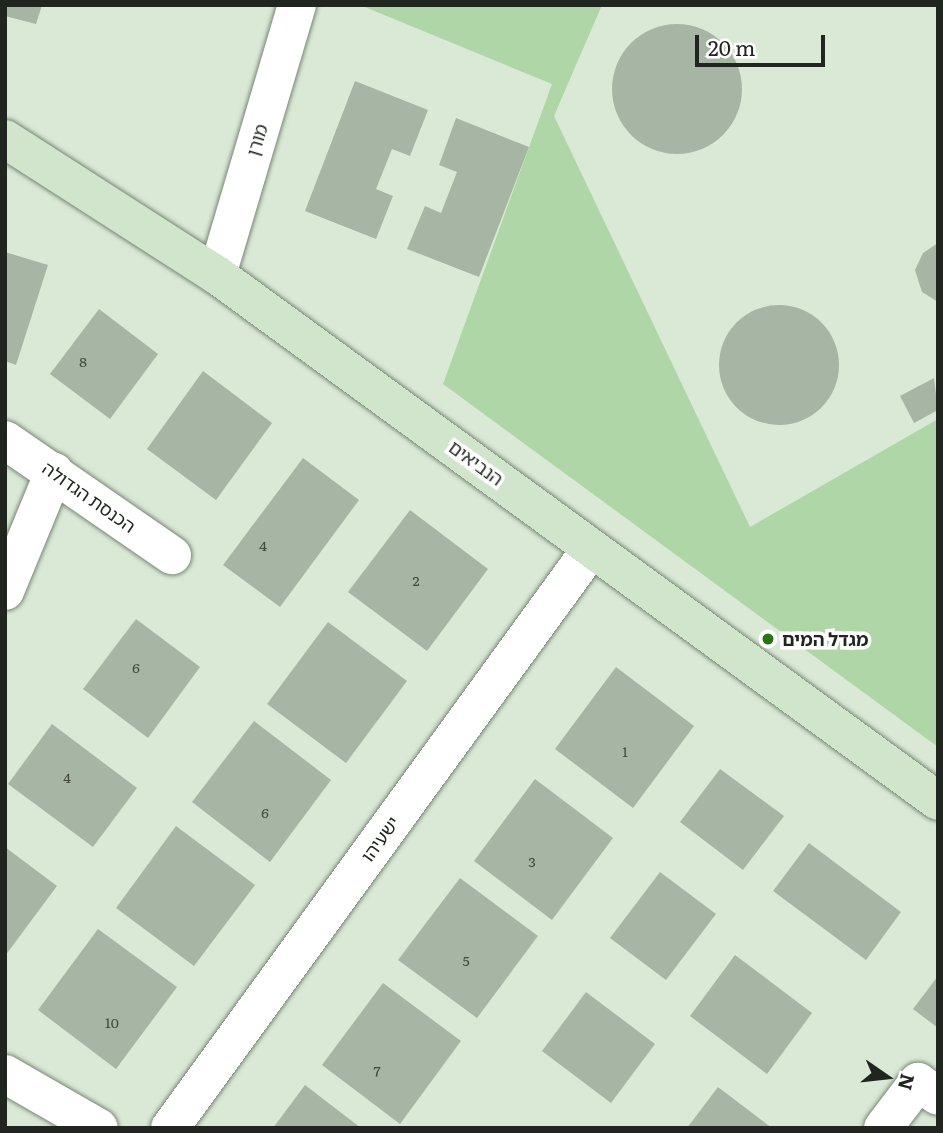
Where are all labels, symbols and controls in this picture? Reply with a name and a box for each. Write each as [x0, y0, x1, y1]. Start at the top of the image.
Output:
scale bar [698, 21, 828, 65]
text: 20 m [708, 31, 755, 62]
street label: מורן [242, 121, 272, 159]
house number: 8 [79, 353, 87, 369]
street label: הנביאים [445, 436, 507, 490]
street label: הכנסת הגדולה [38, 457, 140, 537]
house number: 4 [259, 537, 267, 553]
house number: 2 [412, 572, 420, 588]
place label: מגדל המים [782, 628, 868, 650]
marker: מגדל המים [760, 631, 776, 647]
house number: 6 [132, 659, 140, 675]
house number: 1 [622, 743, 628, 759]
house number: 4 [63, 769, 71, 785]
house number: 6 [261, 804, 269, 820]
street label: ישעיהו [356, 812, 404, 866]
house number: 3 [528, 853, 536, 869]
house number: 5 [462, 952, 470, 968]
house number: 10 [105, 1014, 119, 1030]
north arrow [852, 1042, 922, 1112]
house number: 7 [373, 1062, 381, 1078]
text: N [892, 1071, 923, 1093]

